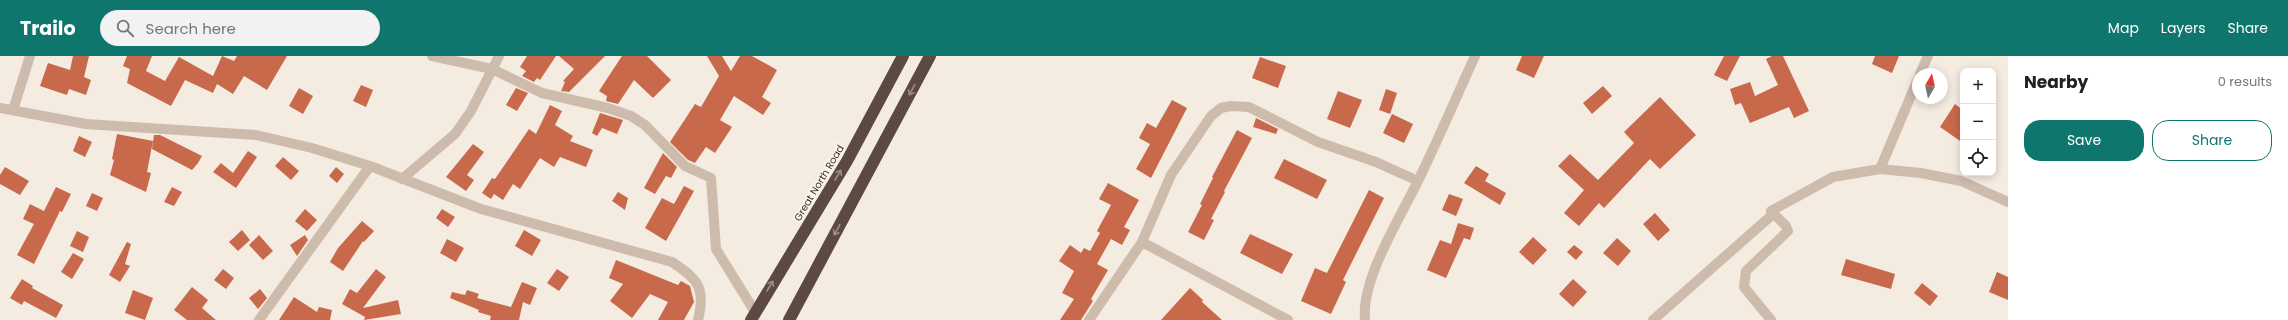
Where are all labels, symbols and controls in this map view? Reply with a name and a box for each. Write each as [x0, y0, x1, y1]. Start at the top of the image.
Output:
search box [100, 10, 380, 46]
text: Trailo [20, 15, 76, 42]
icon: search [114, 17, 136, 39]
text: Search here [146, 18, 236, 39]
text: Map [2108, 18, 2139, 38]
text: Layers [2161, 18, 2205, 38]
text: Share [2227, 18, 2268, 38]
north arrow [1912, 68, 1948, 104]
map controls [1960, 68, 1996, 176]
button: + [1960, 68, 1996, 104]
text: Nearby [2024, 70, 2088, 94]
text: 0 results [2218, 72, 2272, 91]
one-way arrow [907, 84, 915, 96]
button: − [1960, 104, 1996, 140]
button: Save [2024, 120, 2144, 161]
button: Share [2152, 120, 2272, 161]
button: locate [1960, 140, 1996, 176]
street label: Great North Road [790, 142, 848, 224]
one-way arrow [834, 170, 842, 181]
one-way arrow [833, 224, 841, 236]
one-way arrow [767, 280, 775, 292]

